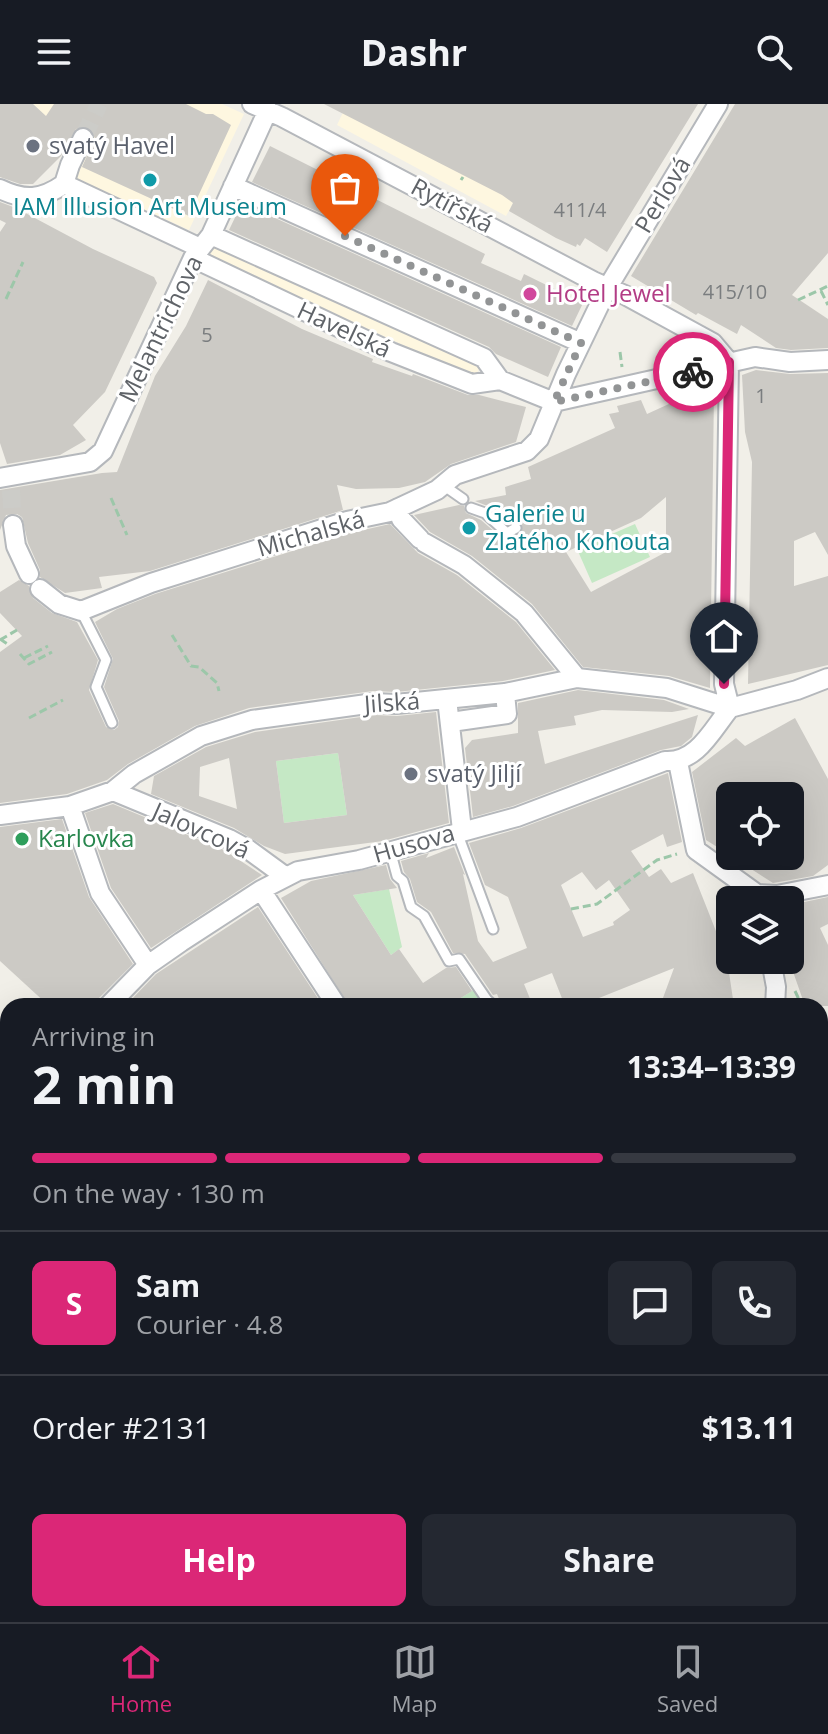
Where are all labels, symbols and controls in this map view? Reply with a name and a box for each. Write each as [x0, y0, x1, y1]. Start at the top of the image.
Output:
text: Dashr [361, 28, 467, 77]
icon: menu [32, 30, 76, 74]
icon: search [752, 30, 796, 74]
place label: svatý Havel [49, 128, 175, 161]
marker: svatý Havel [24, 137, 42, 155]
street label: Perlová [626, 150, 697, 239]
pin [311, 154, 379, 236]
icon: bag [323, 166, 367, 210]
street label: Rytířská [406, 169, 500, 240]
marker: IAM Illusion Art Museum [141, 171, 159, 189]
place label: IAM Illusion Art Museum [13, 189, 287, 222]
house number: 411/4 [553, 196, 607, 223]
street label: Melantrichova [110, 249, 209, 407]
place label: Hotel Jewel [546, 276, 671, 309]
house number: 415/10 [703, 278, 767, 305]
marker: Hotel Jewel [521, 285, 539, 303]
street label: Havelská [292, 293, 397, 365]
house number: 5 [201, 321, 213, 348]
courier [653, 332, 733, 412]
icon: bike [671, 350, 715, 394]
house number: 1 [755, 382, 767, 409]
place label: Galerie u Zlatého Kohouta [485, 496, 670, 557]
street label: Michalská [253, 501, 368, 564]
marker: Galerie u Zlatého Kohouta [460, 519, 478, 537]
pin [690, 602, 758, 684]
icon: home [702, 614, 746, 658]
street label: Jilská [361, 683, 421, 720]
place label: svatý Jiljí [427, 756, 522, 789]
marker: svatý Jiljí [402, 765, 420, 783]
map controls [716, 782, 804, 974]
button: locate [716, 782, 804, 870]
street label: Jalovcová [146, 793, 256, 866]
street label: Husova [369, 815, 458, 870]
place label: Karlovka [38, 821, 134, 854]
marker: Karlovka [13, 830, 31, 848]
button: layers [716, 886, 804, 974]
text: Arriving in [32, 1018, 155, 1054]
text: 13:34–13:39 [627, 1046, 796, 1087]
text: 2 min [32, 1048, 176, 1119]
text: On the way · 130 m [32, 1175, 265, 1211]
button: chat [608, 1261, 692, 1345]
button: phone [712, 1261, 796, 1345]
text: Sam [136, 1265, 200, 1306]
text: S [66, 1283, 82, 1324]
text: Courier · 4.8 [136, 1306, 283, 1342]
text: Order #2131 [32, 1407, 211, 1448]
text: $13.11 [702, 1407, 796, 1448]
button: Help [32, 1514, 406, 1606]
button: Share [422, 1514, 796, 1606]
tab: Home [110, 1640, 172, 1718]
tab: Map [392, 1640, 437, 1718]
tab: Saved [657, 1640, 718, 1718]

